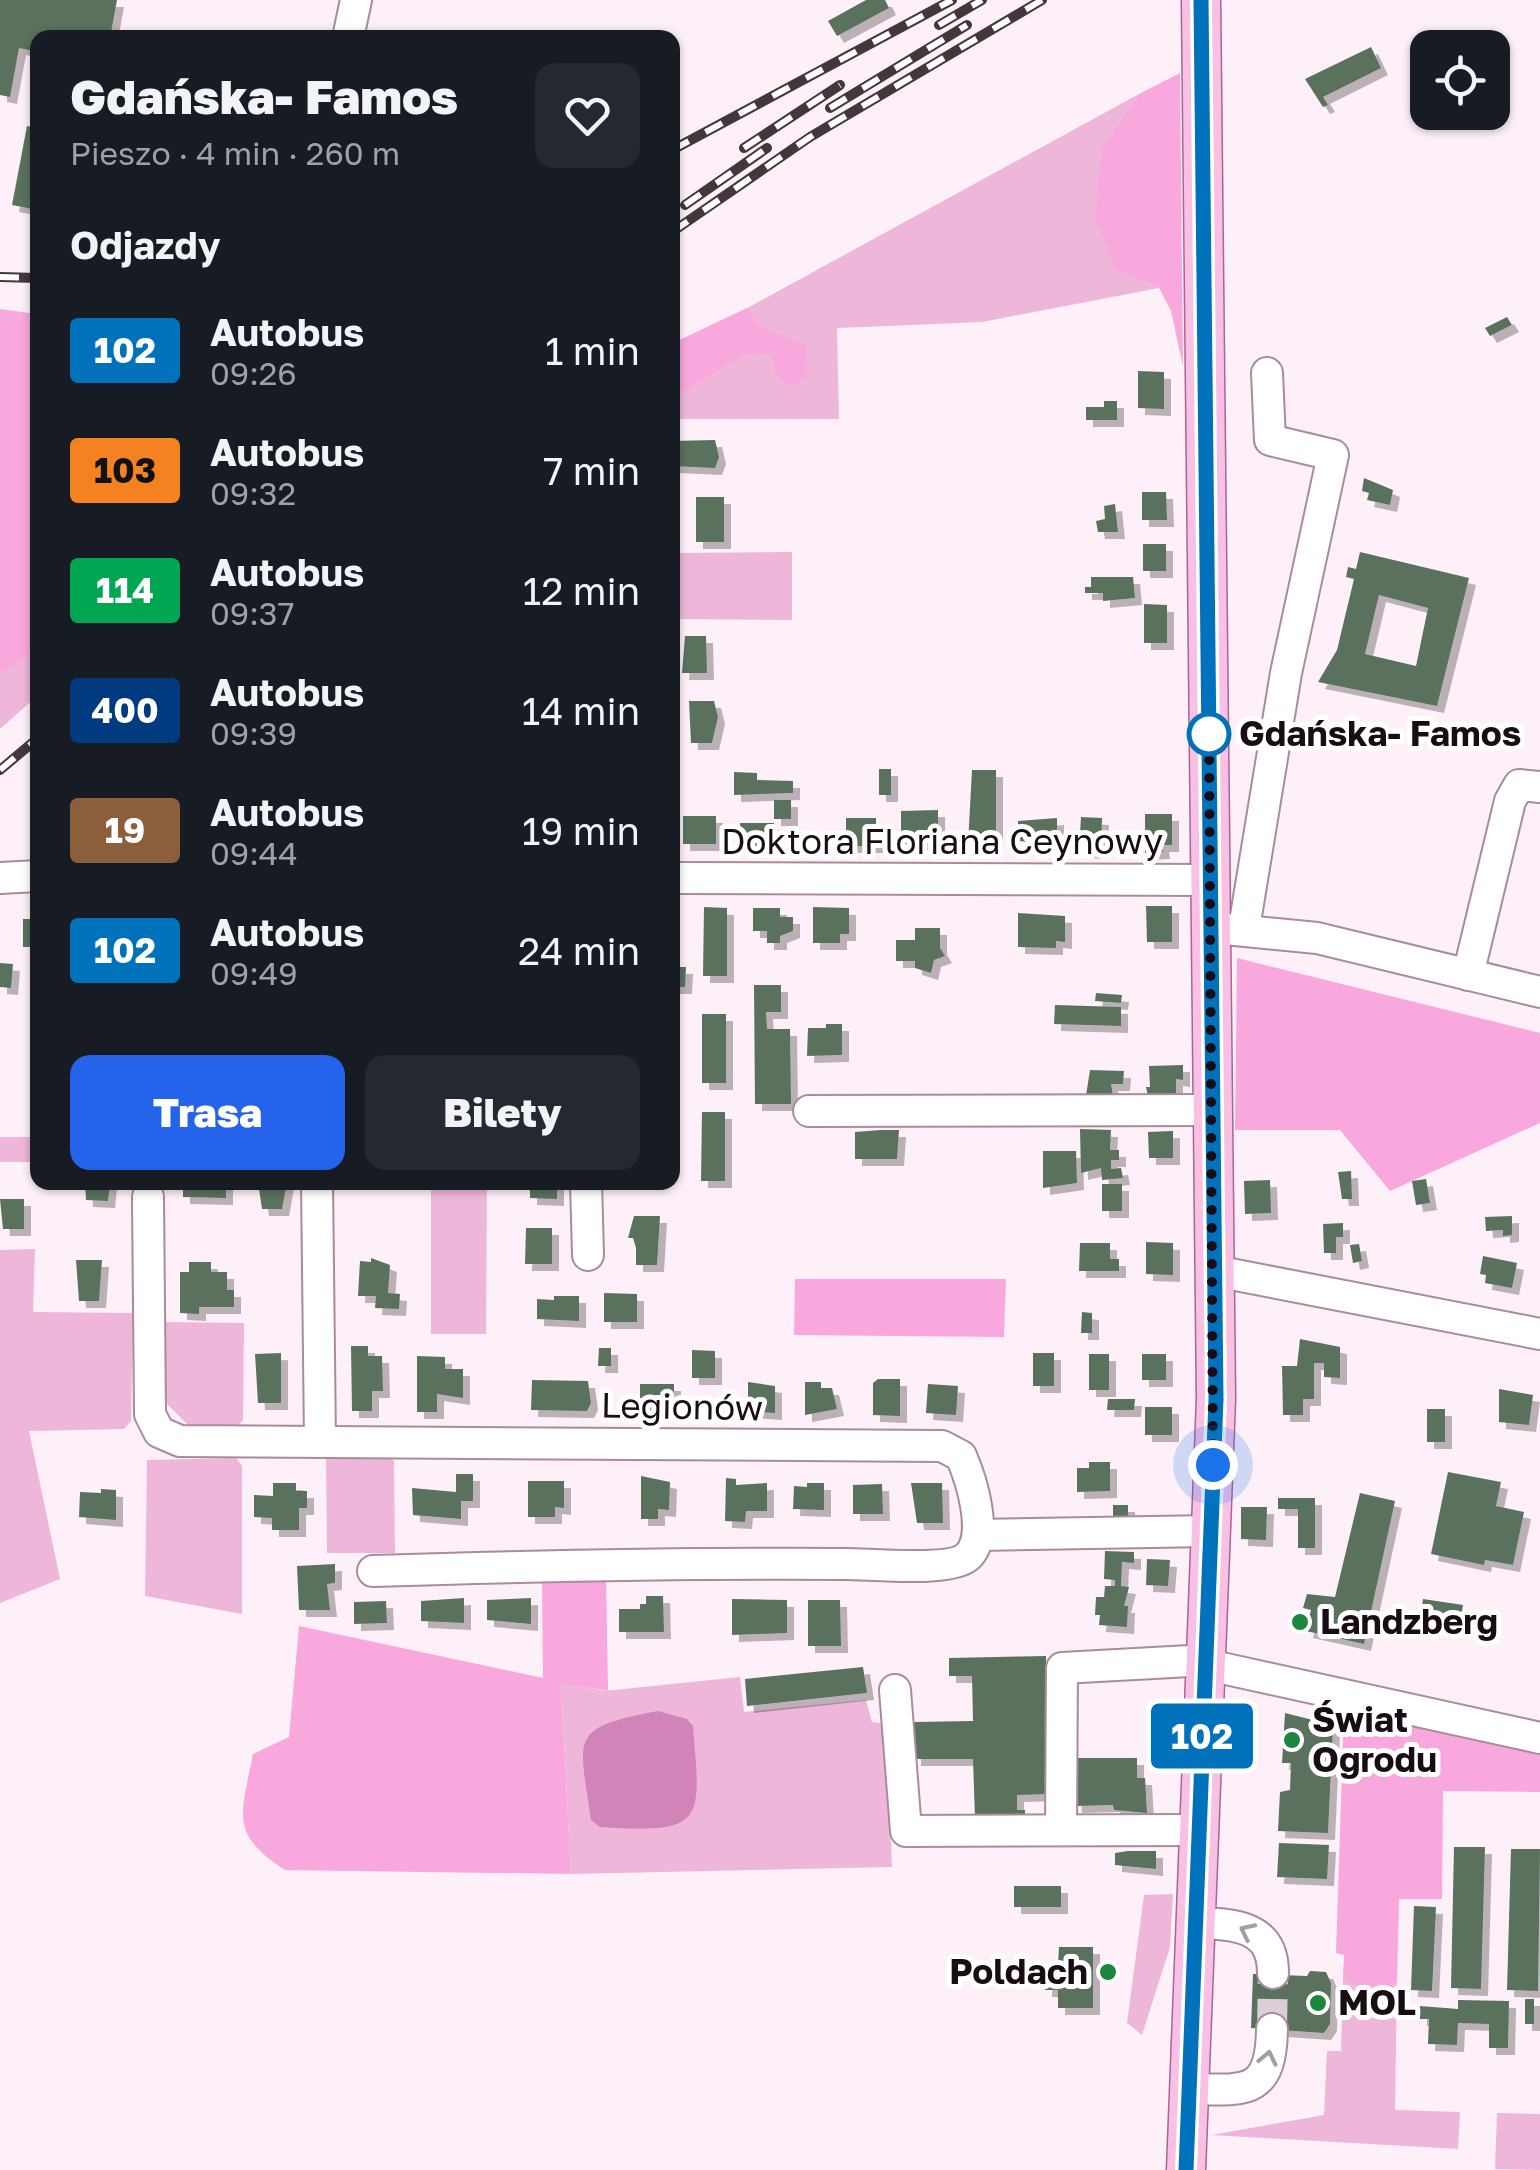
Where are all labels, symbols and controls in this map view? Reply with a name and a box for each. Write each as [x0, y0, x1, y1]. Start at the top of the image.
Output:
map controls [1410, 30, 1510, 130]
button: locate [1410, 30, 1510, 130]
button: heart [535, 63, 640, 168]
text: Gdańska- Famos [70, 67, 458, 125]
text: Pieszo · 4 min · 260 m [70, 134, 400, 172]
text: Odjazdy [70, 222, 220, 267]
text: Autobus [210, 309, 364, 354]
text: 1 min [545, 328, 640, 373]
text: 102 [94, 329, 156, 371]
text: 09:26 [210, 354, 297, 392]
text: Autobus [210, 429, 364, 474]
text: 7 min [543, 448, 640, 493]
text: 103 [94, 449, 156, 491]
text: 09:32 [210, 474, 296, 512]
text: Autobus [210, 549, 364, 594]
text: 12 min [523, 568, 640, 613]
text: 114 [96, 569, 154, 611]
text: 09:37 [210, 594, 294, 632]
text: Autobus [210, 669, 364, 714]
text: 14 min [522, 688, 640, 733]
text: 400 [91, 689, 159, 731]
place label: Gdańska- Famos [1239, 712, 1521, 754]
marker: Gdańska- Famos [1188, 713, 1230, 755]
text: 09:39 [210, 714, 297, 752]
text: Autobus [210, 789, 364, 834]
text: 19 min [522, 808, 640, 853]
text: 19 [105, 809, 145, 851]
street label: Doktora Floriana Ceynowy [721, 820, 1163, 862]
text: 09:44 [210, 834, 298, 872]
text: Autobus [210, 909, 364, 954]
text: 24 min [518, 928, 640, 973]
text: 102 [94, 929, 156, 971]
text: 09:49 [210, 954, 298, 992]
button: Trasa [70, 1055, 345, 1170]
button: Bilety [365, 1055, 640, 1170]
street label: Legionów [600, 1384, 764, 1428]
your location [1188, 1440, 1238, 1490]
place label: Landzberg [1320, 1600, 1498, 1642]
marker: Landzberg [1289, 1611, 1311, 1633]
place label: Świat Ogrodu [1312, 1698, 1437, 1780]
line badge: 102 [1144, 1704, 1260, 1768]
text: 102 [1171, 1715, 1233, 1757]
marker: Świat Ogrodu [1281, 1729, 1303, 1751]
one-way arrow [1240, 1923, 1258, 1943]
place label: Poldach [949, 1950, 1088, 1992]
marker: Poldach [1097, 1961, 1119, 1983]
place label: MOL [1338, 1981, 1416, 2023]
marker: MOL [1307, 1992, 1329, 2014]
one-way arrow [1257, 2049, 1278, 2066]

